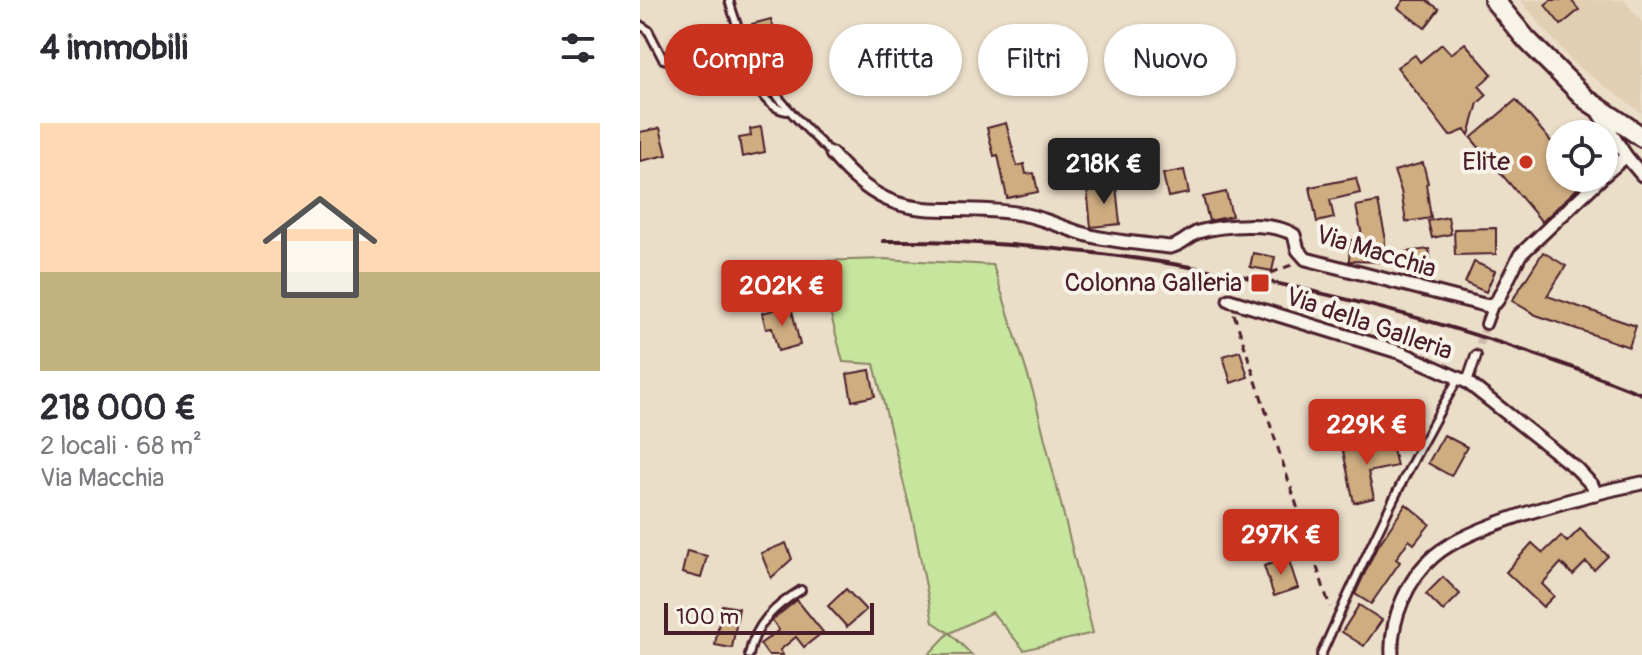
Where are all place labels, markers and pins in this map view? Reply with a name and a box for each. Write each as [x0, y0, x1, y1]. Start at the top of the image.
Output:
pin: 218K € [1039, 138, 1169, 206]
place label: Elite [1462, 146, 1510, 178]
marker: Elite [1517, 153, 1535, 171]
pin: 202K € [717, 260, 847, 328]
place label: Colonna Galleria [1064, 267, 1242, 299]
marker: Colonna Galleria [1249, 272, 1271, 294]
pin: 229K € [1302, 399, 1432, 467]
pin: 297K € [1216, 509, 1346, 577]

